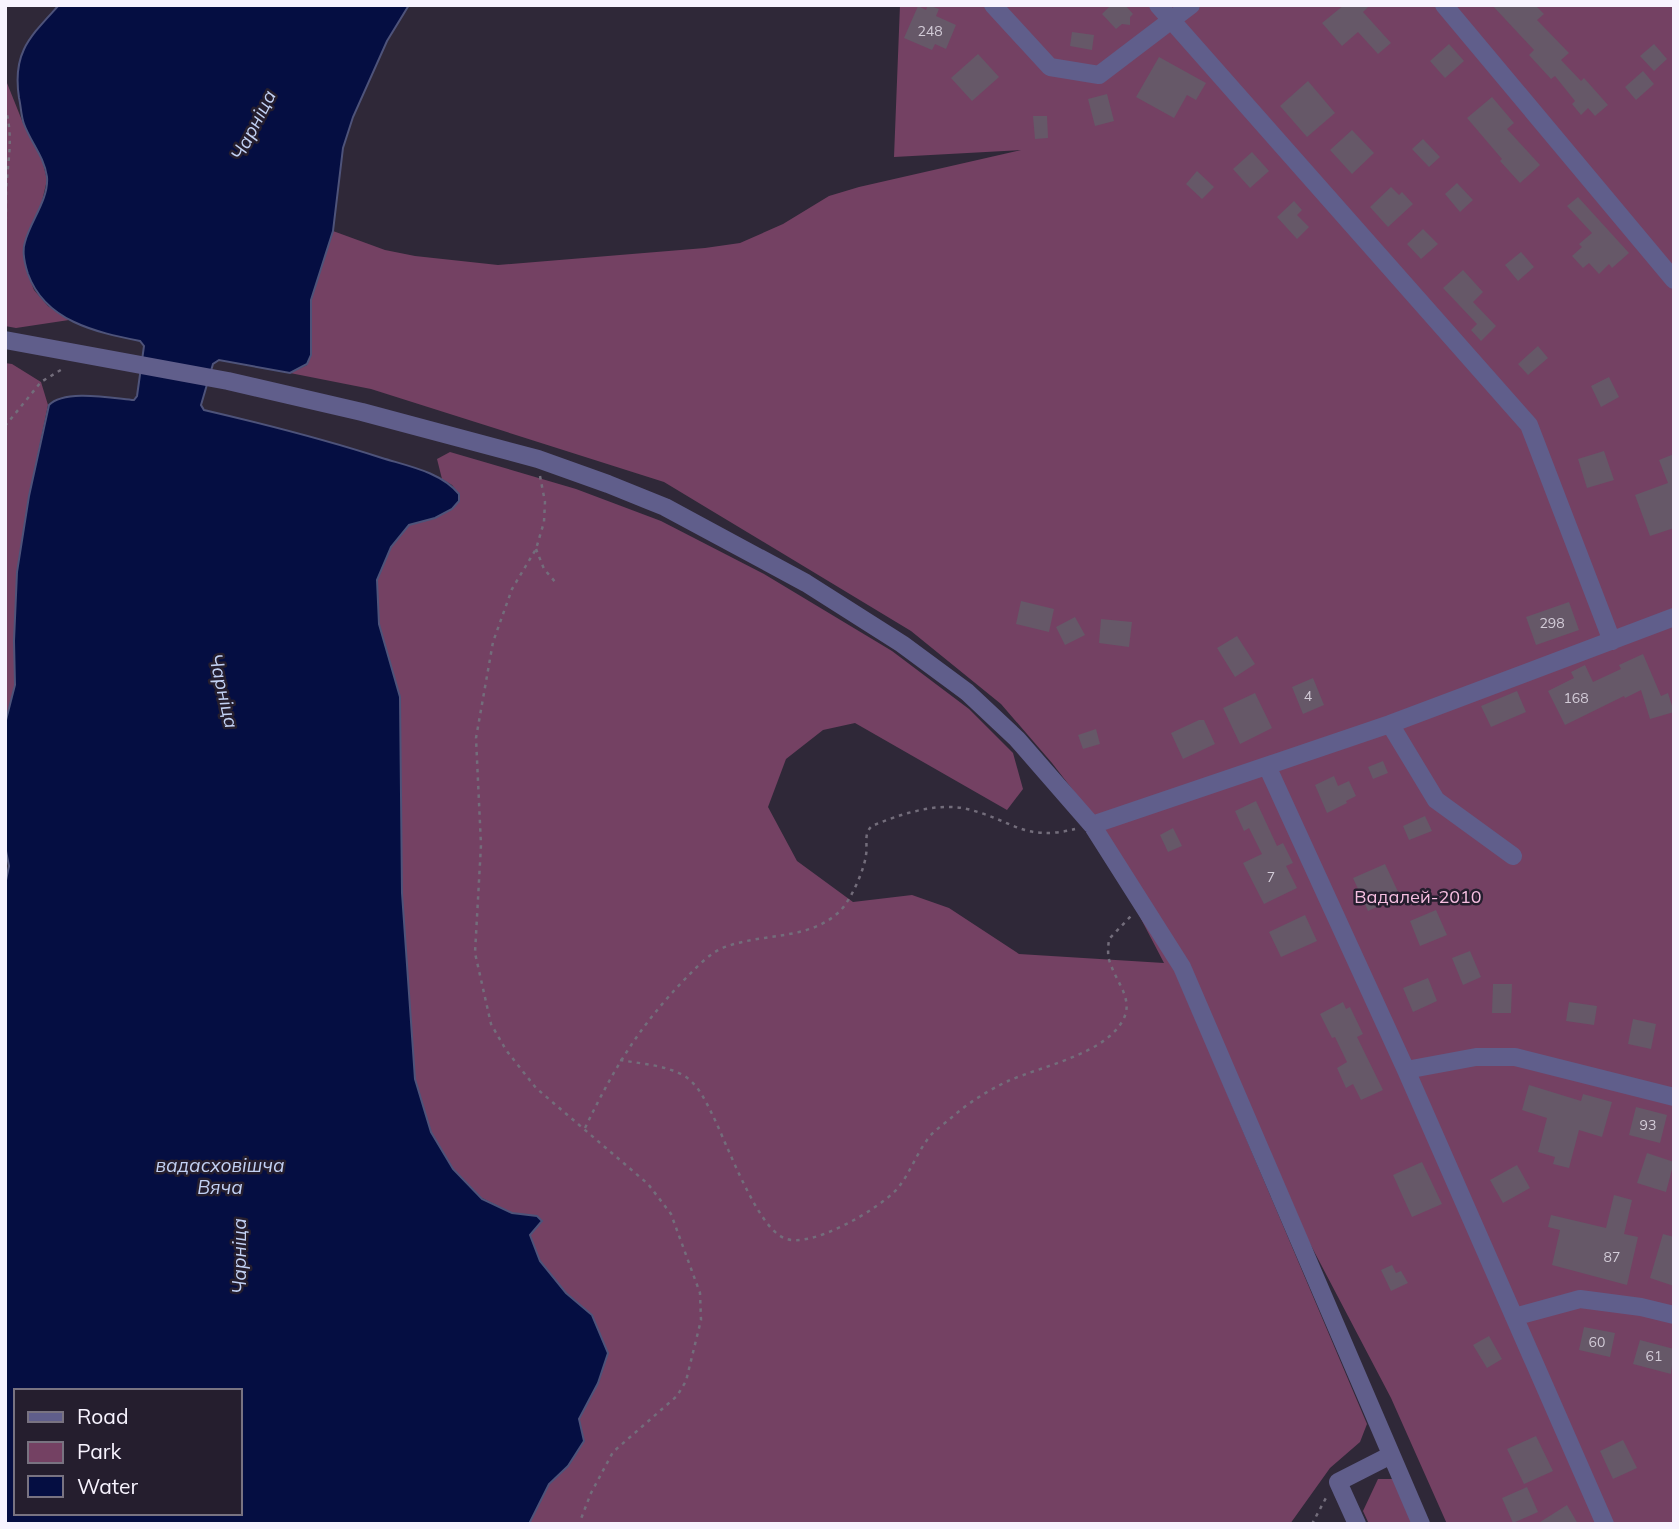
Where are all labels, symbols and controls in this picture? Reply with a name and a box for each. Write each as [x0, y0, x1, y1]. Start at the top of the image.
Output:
house number: 248 [917, 22, 943, 40]
water label: Чарніца [225, 86, 281, 164]
house number: 298 [1539, 614, 1565, 632]
water label: Чарніца [204, 651, 244, 731]
house number: 4 [1304, 687, 1313, 705]
house number: 168 [1563, 689, 1589, 707]
house number: 7 [1267, 868, 1275, 886]
park label: Вадалей-2010 [1354, 885, 1482, 908]
house number: 93 [1640, 1116, 1656, 1134]
water label: вадасховішча Вяча [155, 1153, 285, 1199]
water label: Чарніца [227, 1218, 251, 1294]
house number: 87 [1604, 1248, 1620, 1266]
house number: 60 [1589, 1333, 1605, 1351]
house number: 61 [1646, 1347, 1662, 1365]
legend [14, 1389, 242, 1515]
text: Road [77, 1403, 128, 1429]
text: Park [77, 1438, 121, 1464]
text: Water [77, 1473, 138, 1499]

